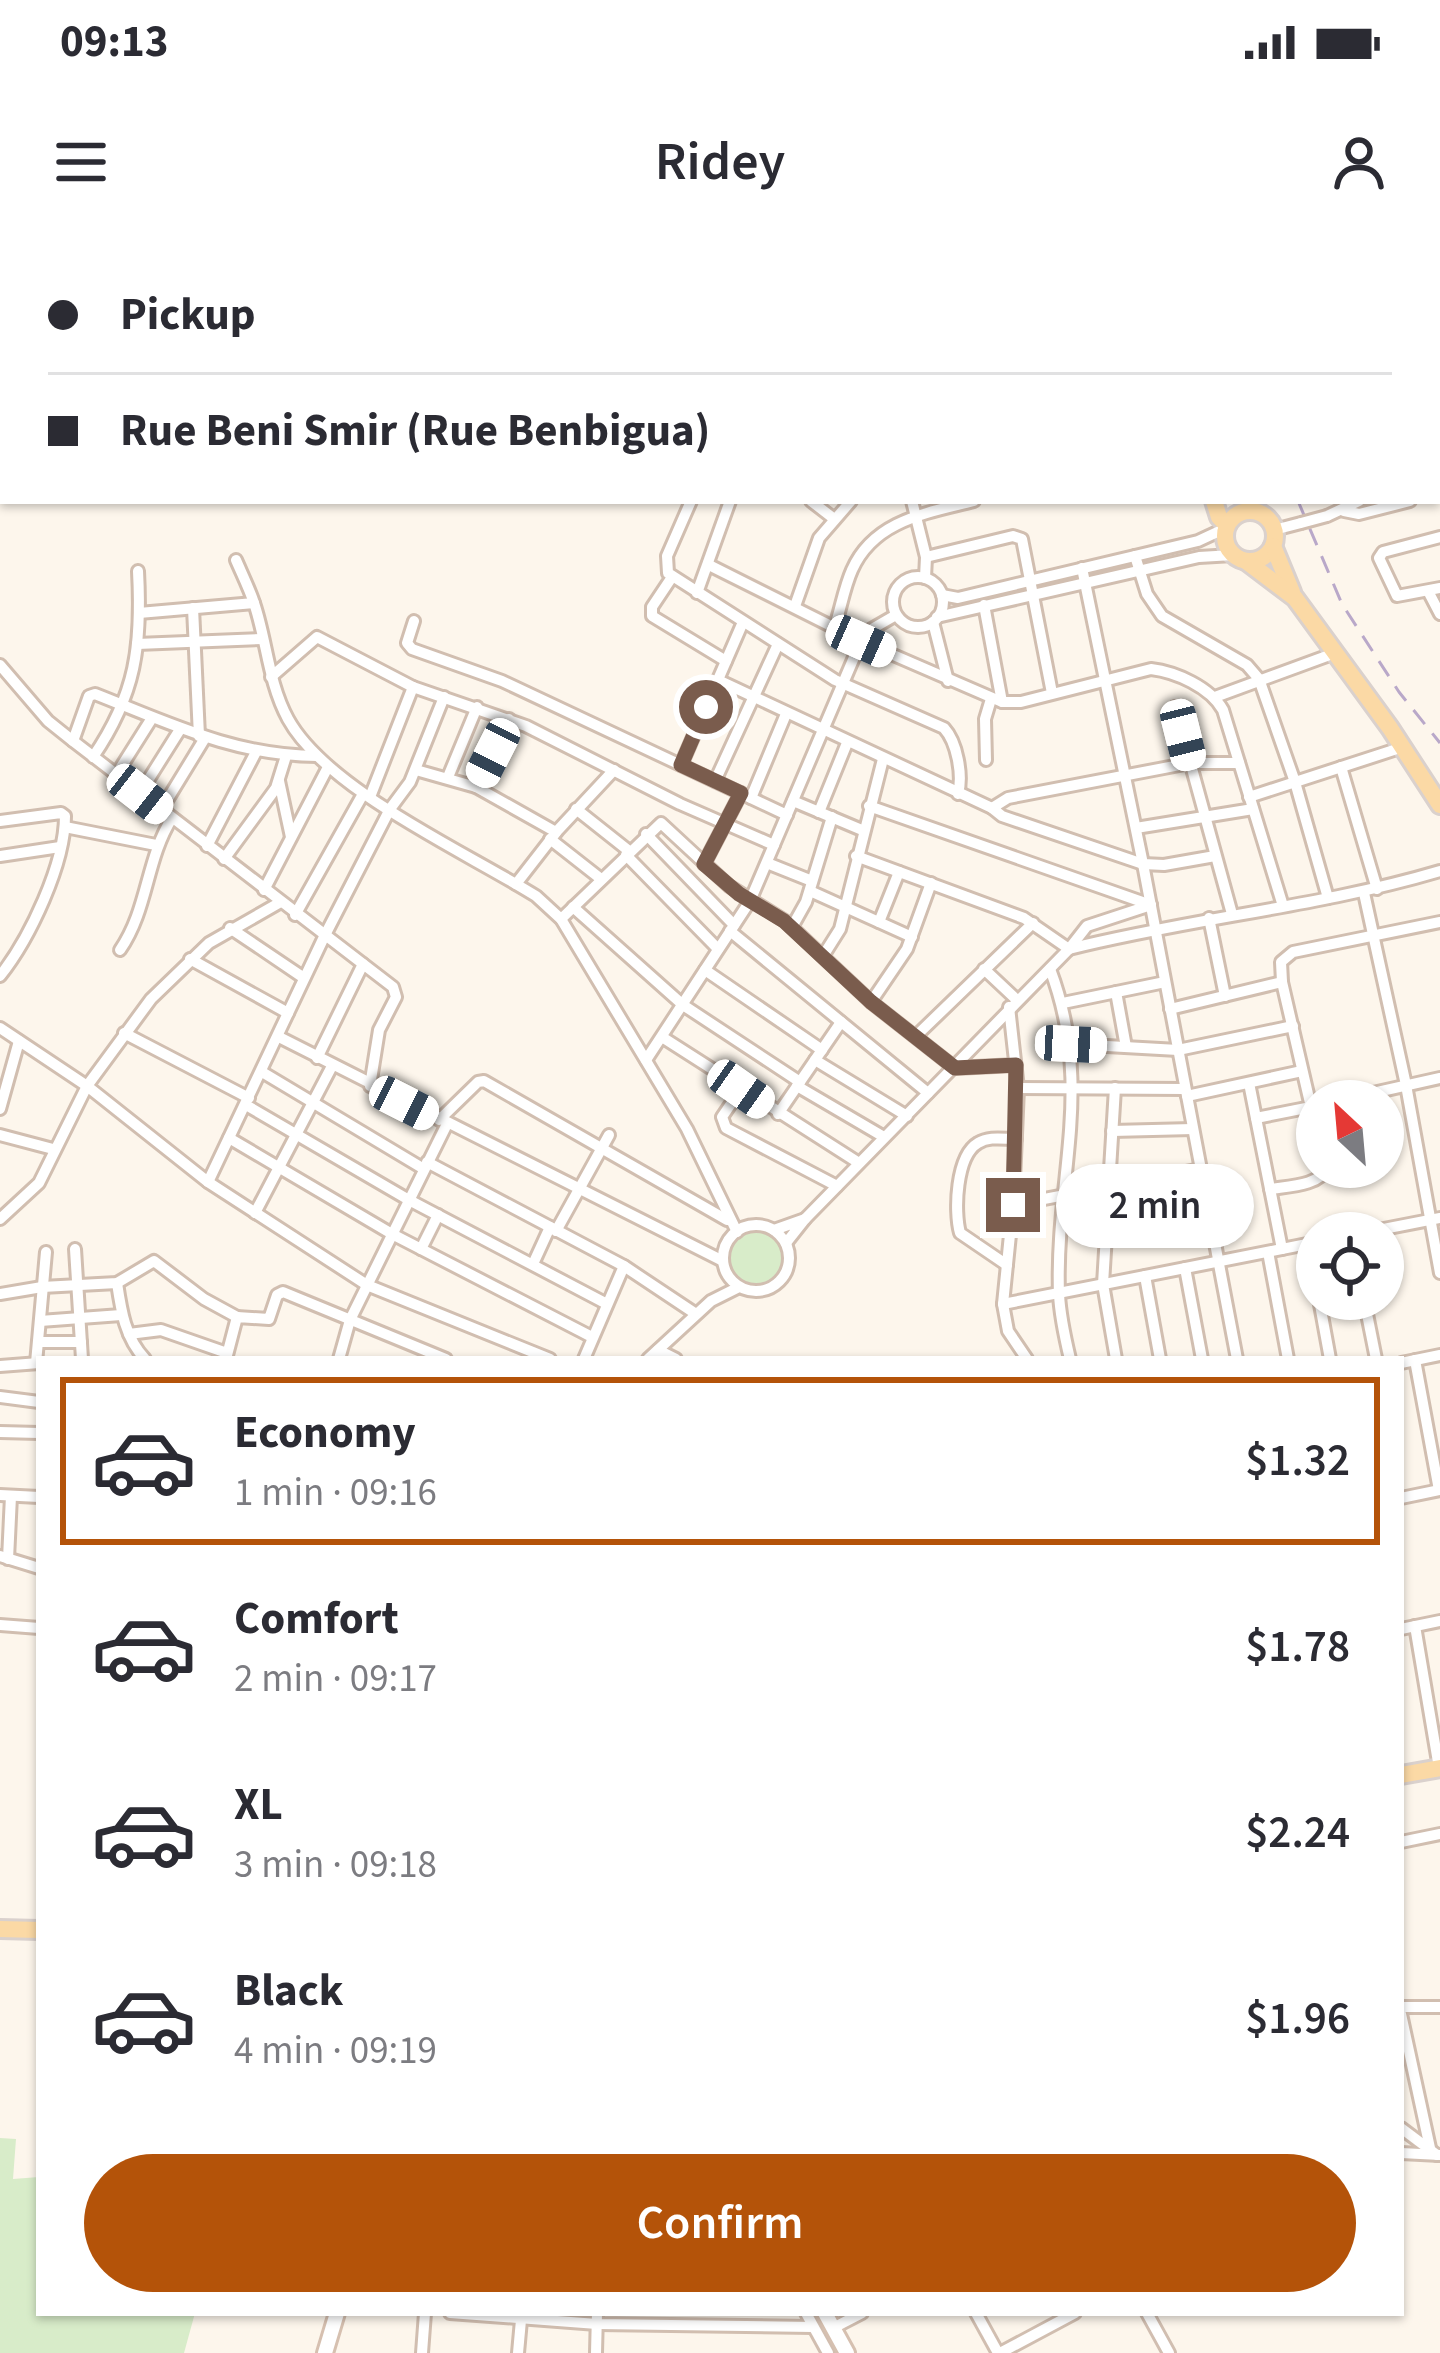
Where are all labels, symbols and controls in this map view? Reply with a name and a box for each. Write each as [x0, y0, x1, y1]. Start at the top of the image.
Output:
text: 09:13 [60, 10, 169, 74]
text: Ridey [655, 124, 785, 201]
icon: menu [48, 129, 114, 195]
icon: person [1326, 129, 1392, 195]
text: Pickup [120, 283, 256, 347]
text: Rue Beni Smir (Rue Benbigua) [120, 399, 710, 463]
car [821, 610, 901, 672]
route start [679, 680, 733, 734]
car [1157, 696, 1209, 774]
car [461, 713, 525, 793]
car [101, 758, 179, 830]
car [1034, 1024, 1108, 1064]
car [701, 1054, 781, 1124]
car [364, 1071, 444, 1135]
north arrow [1296, 1080, 1404, 1188]
map controls [1296, 1080, 1404, 1320]
callout: 2 min [1055, 1163, 1253, 1247]
route end [986, 1178, 1040, 1232]
text: 2 min [1109, 1178, 1201, 1234]
button: locate [1296, 1212, 1404, 1320]
text: Economy [234, 1401, 416, 1465]
icon: car [90, 1407, 198, 1515]
text: $1.32 [1245, 1429, 1350, 1493]
text: 1 min · 09:16 [234, 1465, 437, 1521]
text: Comfort [234, 1587, 399, 1651]
icon: car [90, 1593, 198, 1701]
text: $1.78 [1245, 1615, 1350, 1679]
text: 2 min · 09:17 [234, 1651, 437, 1707]
text: XL [234, 1773, 283, 1837]
icon: car [90, 1779, 198, 1887]
text: $2.24 [1245, 1801, 1350, 1865]
text: 3 min · 09:18 [234, 1837, 437, 1893]
text: Black [234, 1959, 344, 2023]
icon: car [90, 1965, 198, 2073]
text: $1.96 [1245, 1987, 1350, 2051]
text: 4 min · 09:19 [234, 2023, 437, 2079]
button: Confirm [84, 2154, 1356, 2292]

